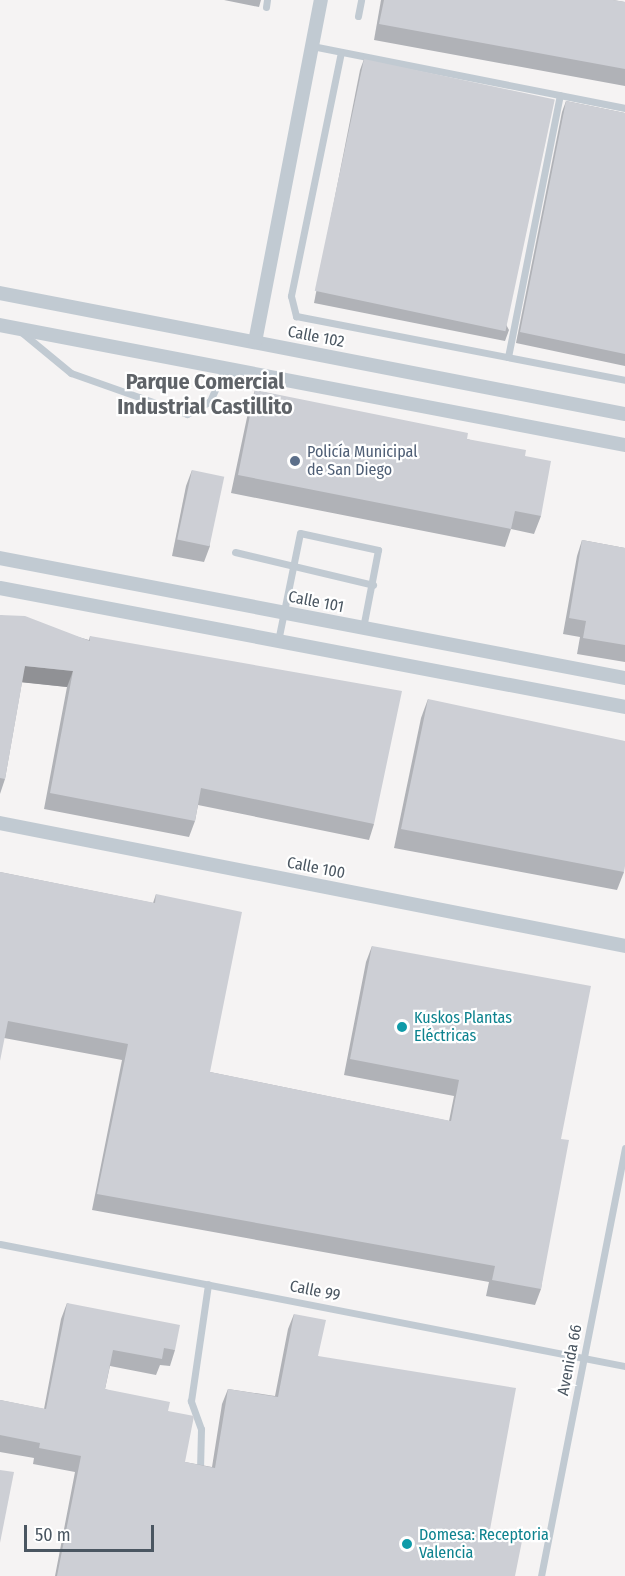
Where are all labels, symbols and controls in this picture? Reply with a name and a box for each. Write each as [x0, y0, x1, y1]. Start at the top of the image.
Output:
street label: Calle 102 [286, 322, 346, 352]
district label: Parque Comercial Industrial Castillito [117, 368, 293, 420]
place label: Policía Municipal de San Diego [307, 442, 417, 480]
marker: Policía Municipal de San Diego [288, 454, 302, 468]
street label: Calle 101 [287, 587, 345, 617]
street label: Calle 100 [285, 853, 347, 883]
place label: Kuskos Plantas Eléctricas [414, 1008, 512, 1046]
marker: Kuskos Plantas Eléctricas [395, 1020, 409, 1034]
street label: Calle 99 [288, 1277, 342, 1305]
street label: Avenida 66 [554, 1323, 586, 1397]
scale bar [27, 1513, 158, 1551]
text: 50 m [35, 1524, 71, 1546]
place label: Domesa: Receptoria Valencia [419, 1525, 549, 1563]
marker: Domesa: Receptoria Valencia [400, 1537, 414, 1551]

